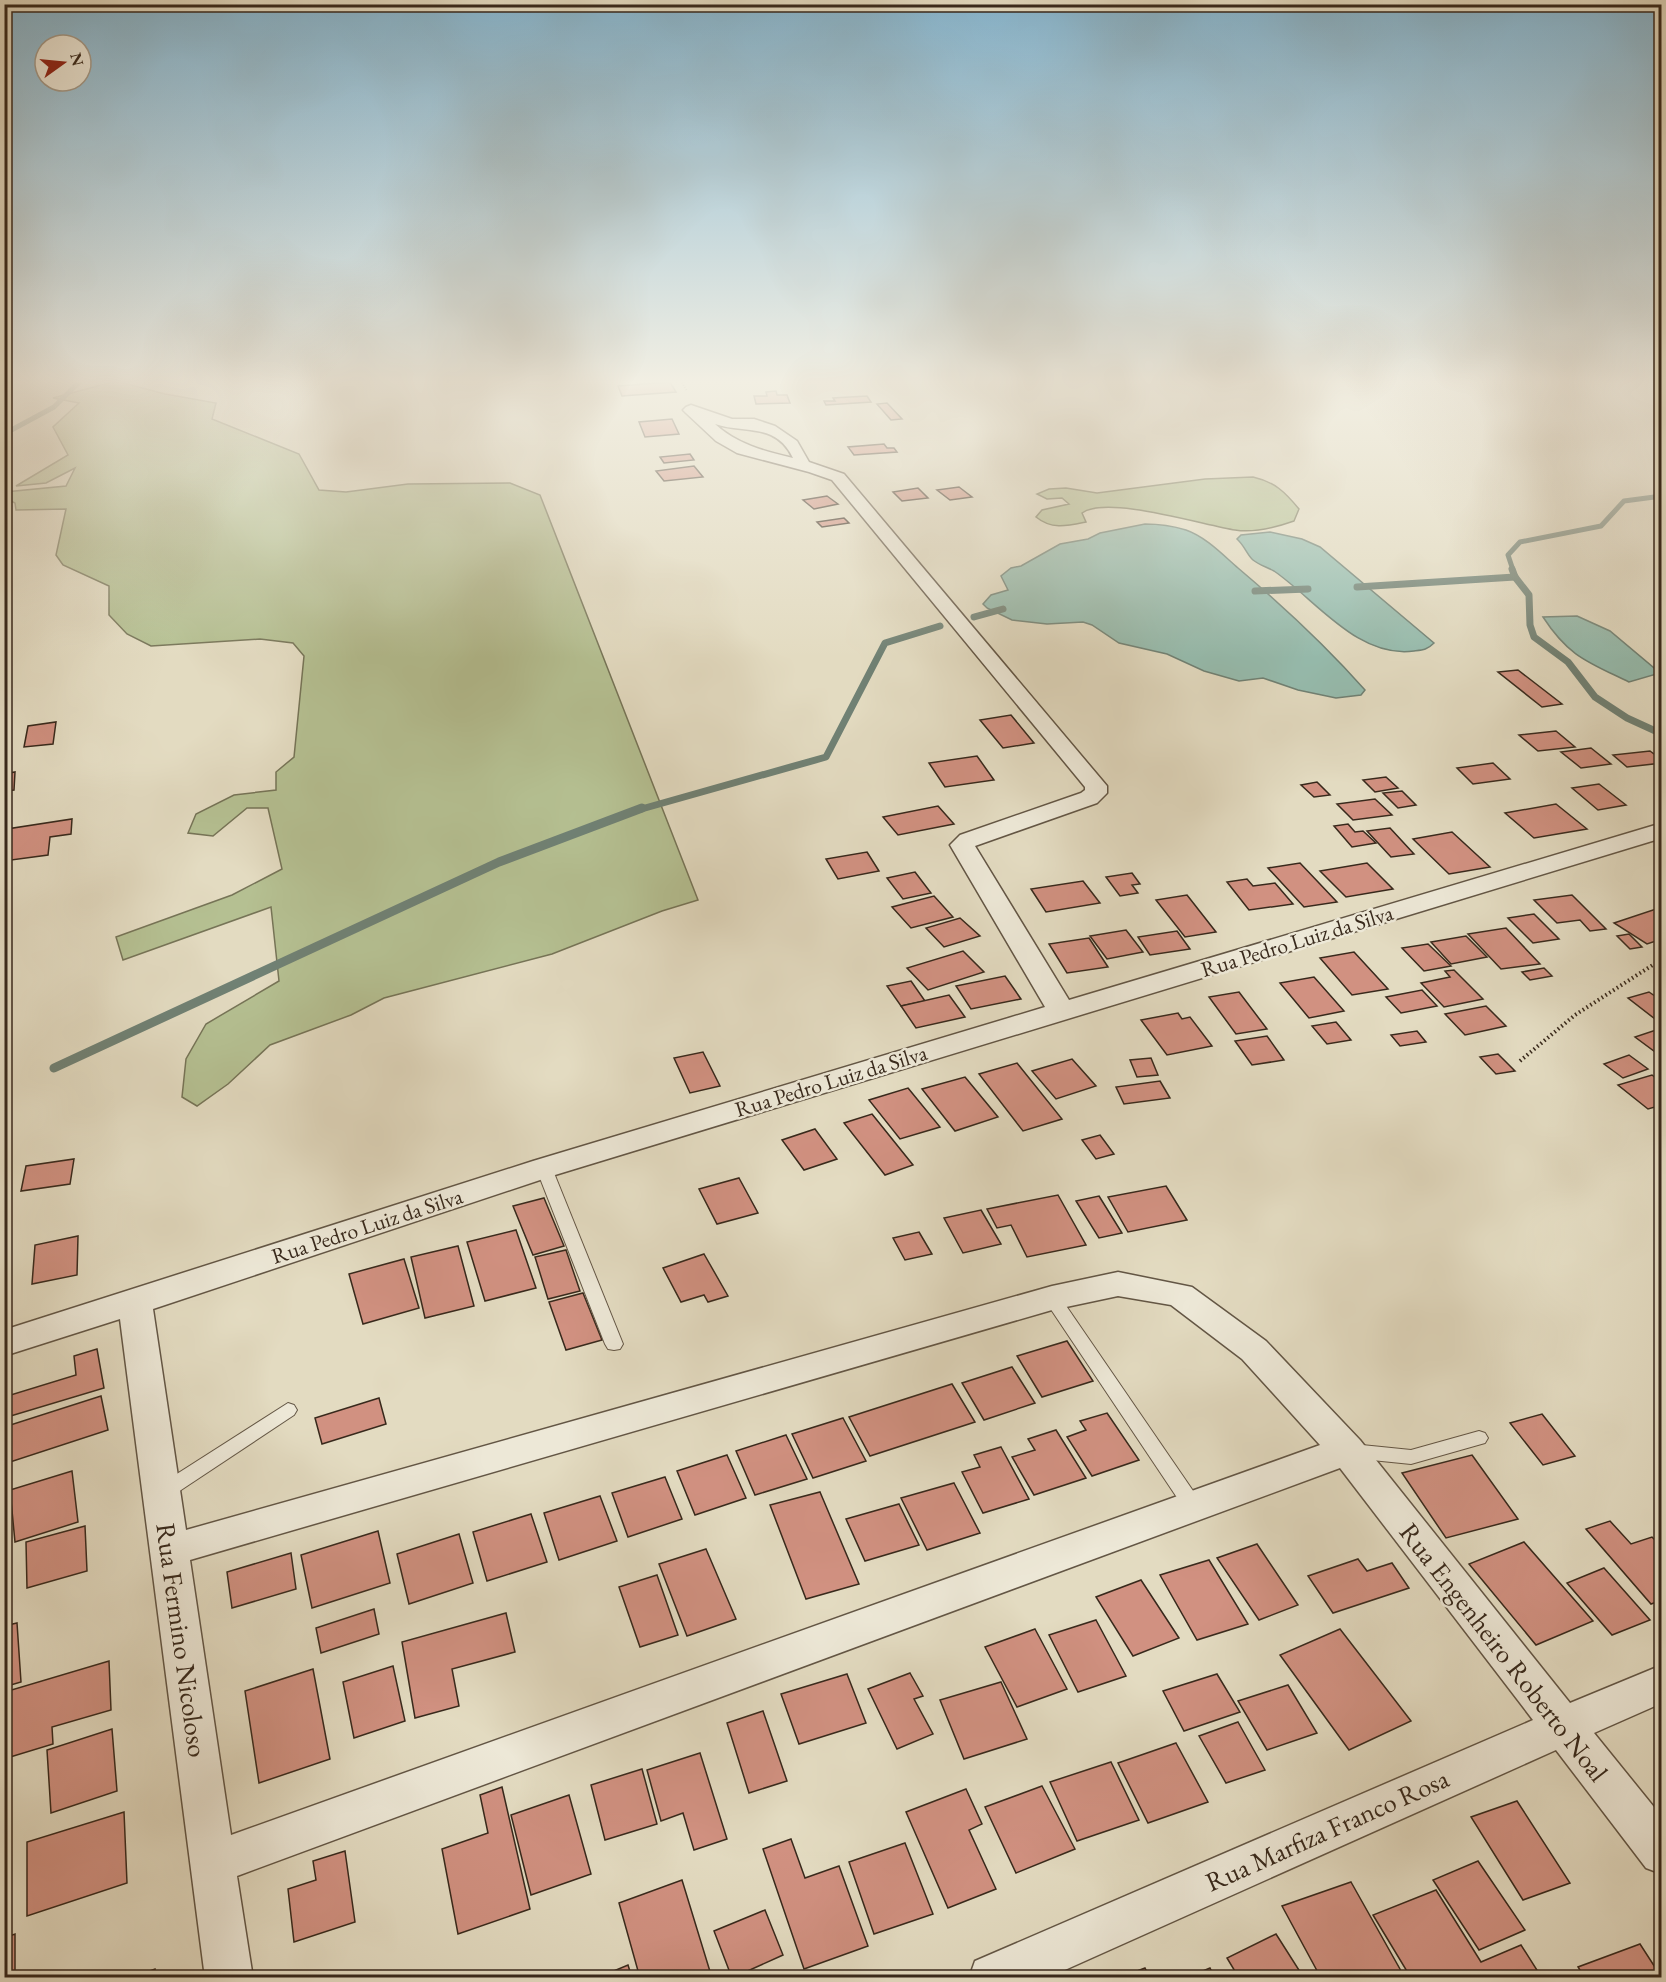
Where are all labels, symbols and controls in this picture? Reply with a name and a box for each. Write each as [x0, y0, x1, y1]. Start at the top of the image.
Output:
north arrow [33, 33, 93, 93]
text: N [65, 50, 89, 68]
street label: Rua Pedro Luiz da Silva [1197, 898, 1397, 984]
street label: Rua Pedro Luiz da Silva [731, 1038, 931, 1124]
street label: Rua Pedro Luiz da Silva [268, 1181, 467, 1271]
street label: Rua Engenheiro Roberto Noal [1392, 1515, 1616, 1789]
street label: Rua Fermino Nicoloso [148, 1521, 216, 1759]
street label: Rua Marfiza Franco Rosa [1200, 1760, 1454, 1899]

